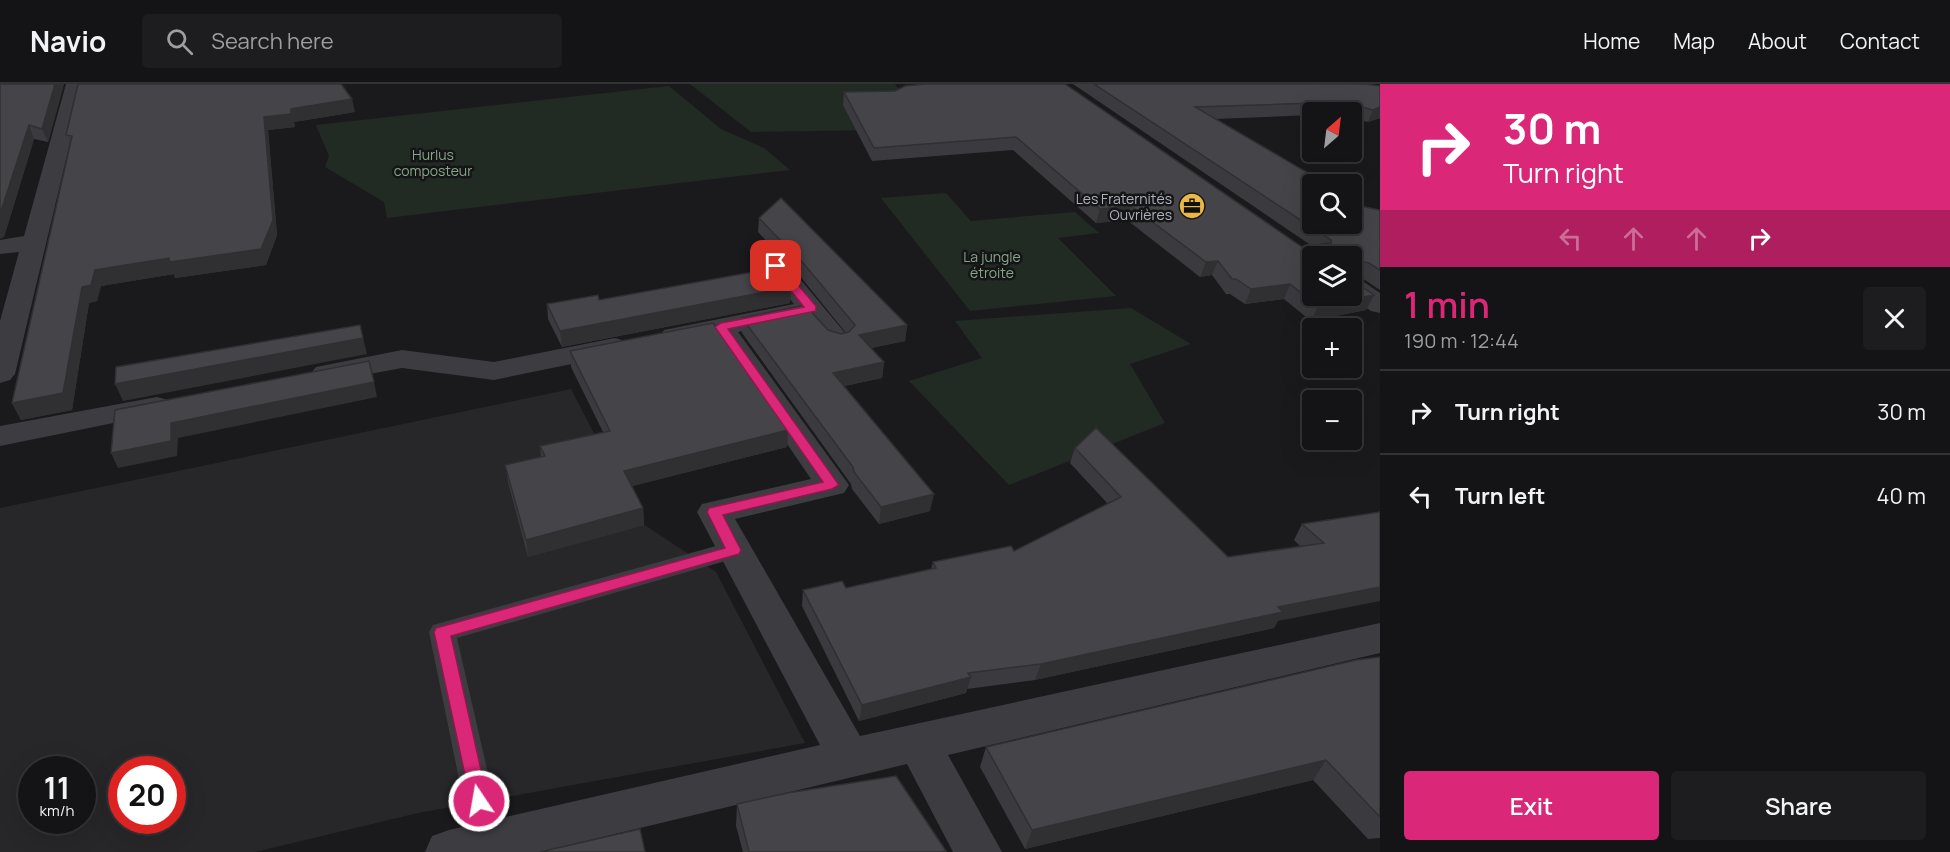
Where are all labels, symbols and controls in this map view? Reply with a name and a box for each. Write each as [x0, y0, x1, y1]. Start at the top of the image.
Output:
search box [142, 14, 562, 68]
text: Navio [30, 22, 106, 60]
icon: search [163, 25, 196, 58]
text: Search here [211, 26, 334, 56]
text: Home [1583, 27, 1640, 55]
text: Map [1673, 27, 1715, 55]
text: About [1748, 27, 1807, 55]
text: Contact [1840, 27, 1920, 55]
text: 30 m [1503, 99, 1601, 157]
north arrow [1302, 102, 1362, 162]
map controls [1302, 102, 1362, 450]
icon: right [1404, 108, 1482, 186]
park label: Hurlus composteur [394, 145, 472, 180]
text: Turn right [1503, 154, 1624, 191]
button: search [1302, 174, 1362, 234]
place label: Les Fraternités Ouvrières [1076, 189, 1172, 224]
office icon: Les Fraternités Ouvrières [1177, 191, 1207, 221]
icon: left [1554, 222, 1587, 255]
icon: ahead [1617, 222, 1650, 255]
icon: ahead [1680, 222, 1713, 255]
icon: right [1743, 222, 1776, 255]
pin [750, 240, 801, 291]
button: layers [1302, 246, 1362, 306]
park label: La jungle étroite [963, 247, 1021, 282]
icon: arrive [759, 249, 792, 282]
text: 1 min [1404, 280, 1490, 329]
button: close [1863, 287, 1926, 350]
button: + [1302, 318, 1362, 378]
text: 190 m · 12:44 [1404, 327, 1519, 354]
button: − [1302, 390, 1362, 450]
icon: right [1404, 396, 1437, 429]
text: Turn right [1455, 397, 1560, 427]
text: 30 m [1877, 397, 1926, 427]
icon: left [1404, 480, 1437, 513]
text: Turn left [1455, 481, 1545, 511]
text: 40 m [1877, 481, 1926, 511]
speed limit sign: 20 [108, 756, 186, 834]
text: 11 [44, 767, 70, 808]
position arrow [447, 769, 511, 833]
button: Exit [1404, 771, 1659, 840]
button: Share [1671, 771, 1926, 840]
text: km/h [40, 800, 74, 821]

